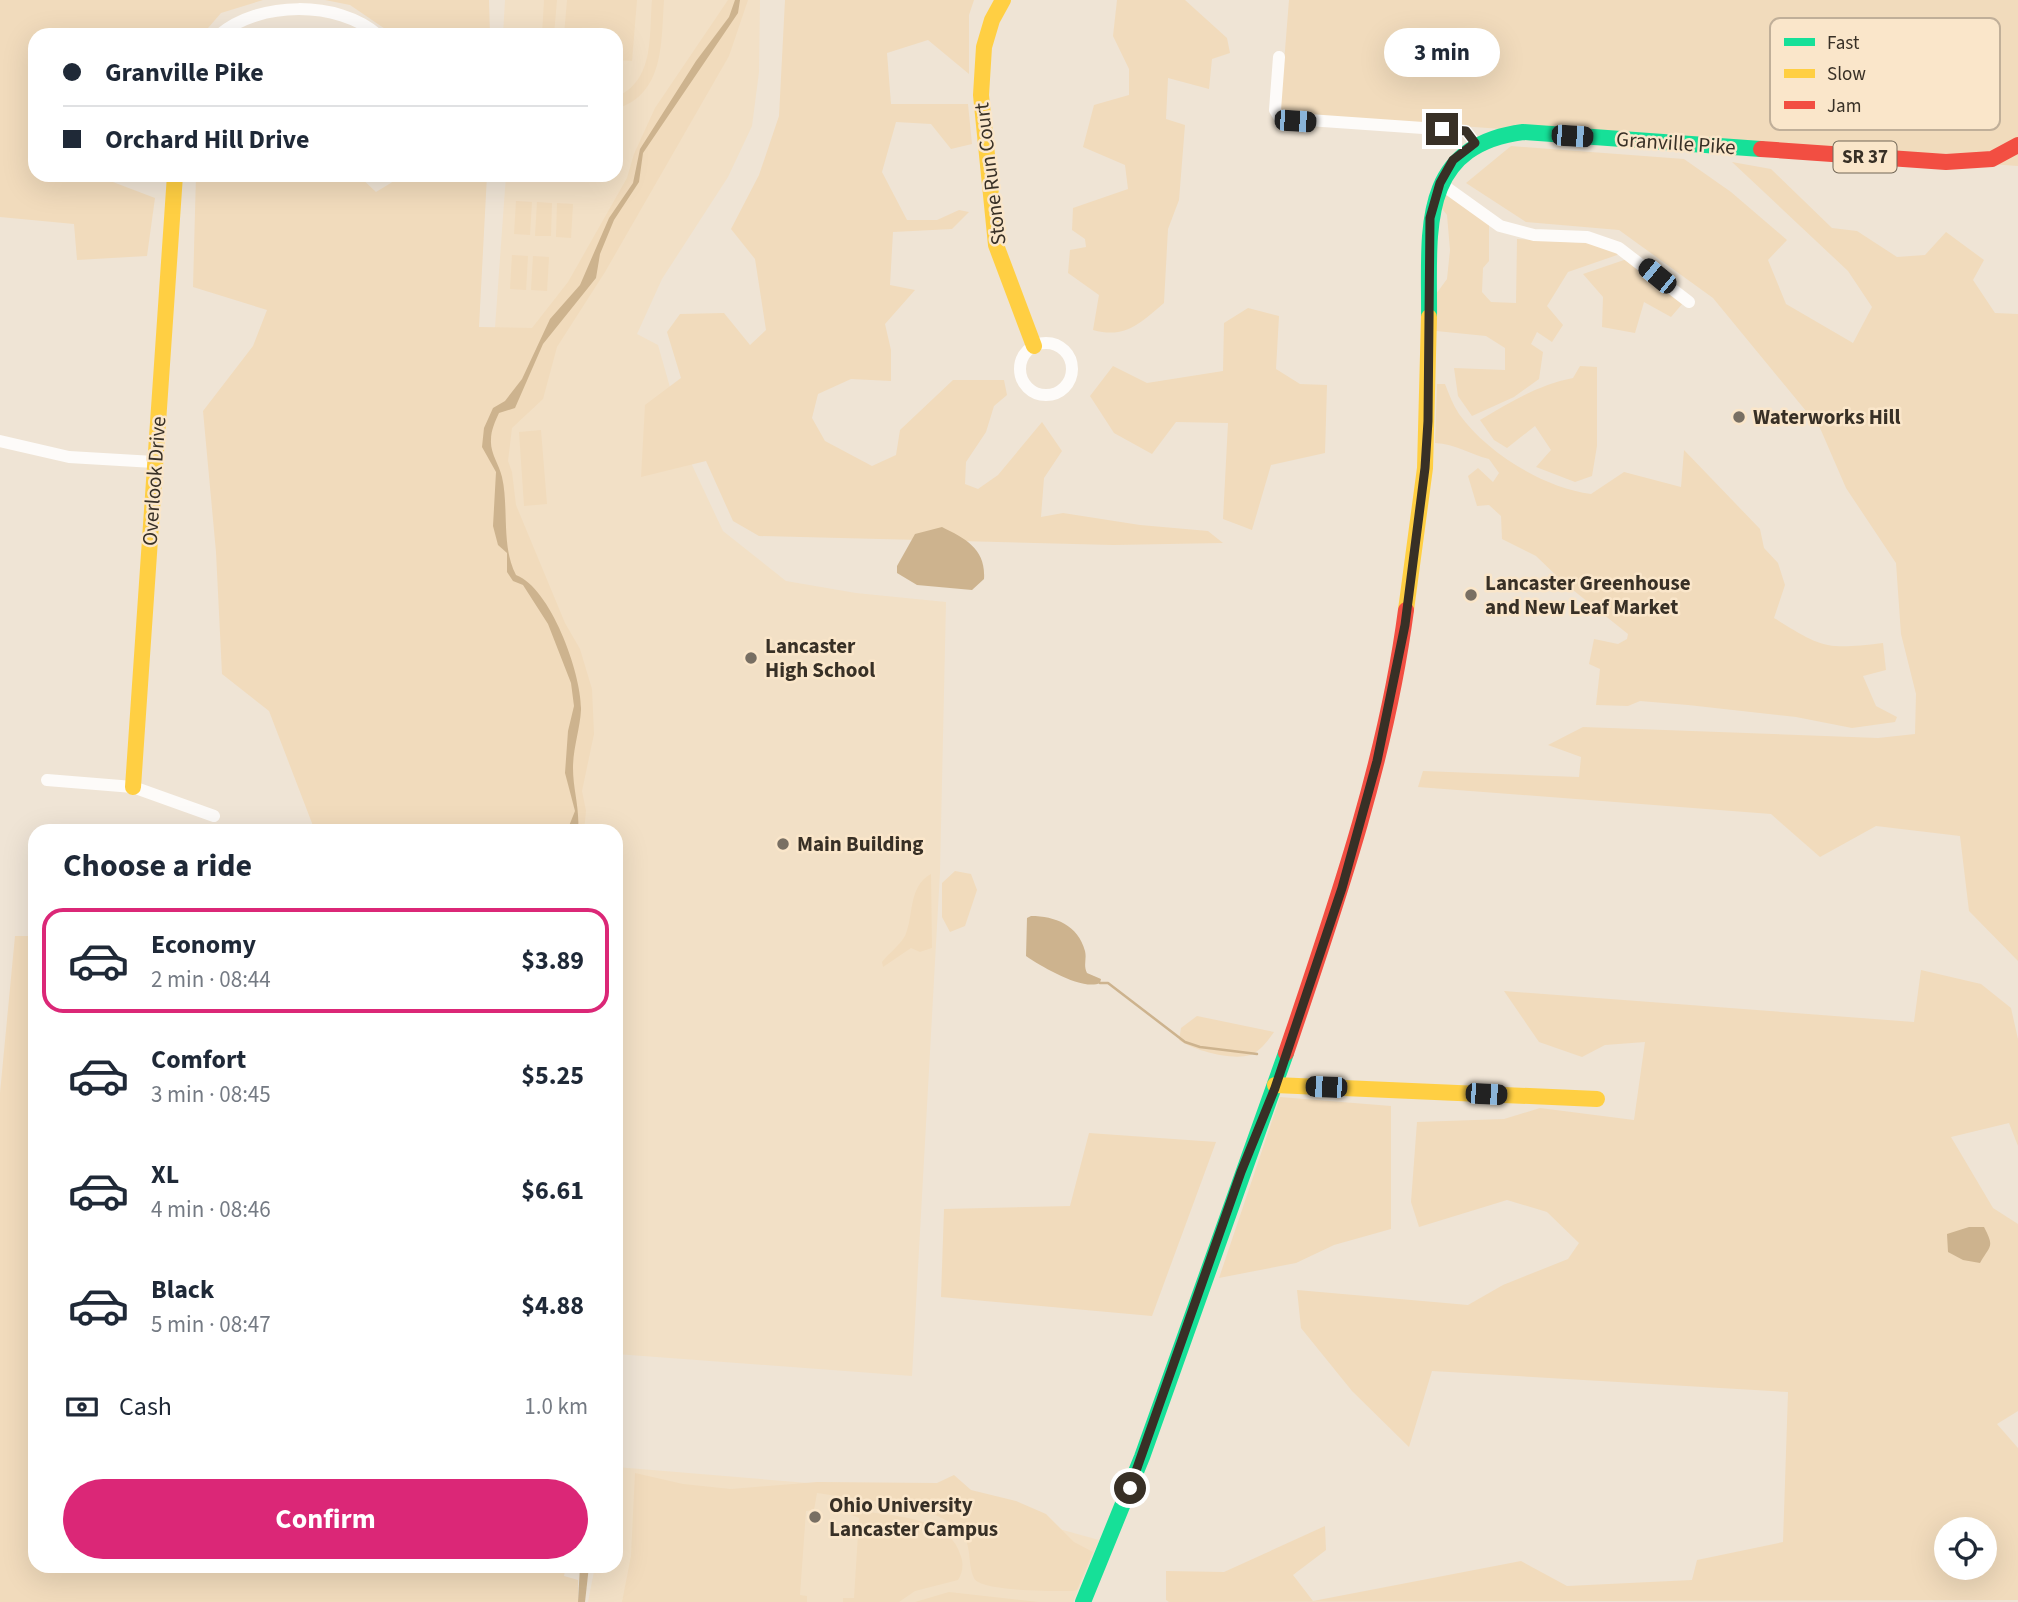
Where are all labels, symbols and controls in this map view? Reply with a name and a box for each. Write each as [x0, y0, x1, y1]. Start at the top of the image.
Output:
legend [1770, 18, 2000, 130]
callout: 3 min [1384, 27, 1500, 76]
text: Fast [1827, 30, 1860, 57]
text: 3 min [1414, 36, 1470, 69]
text: Granville Pike [105, 54, 264, 91]
text: Slow [1827, 61, 1866, 88]
text: Jam [1827, 93, 1861, 120]
street label: Stone Run Court [966, 101, 1014, 247]
car [1274, 109, 1317, 133]
route end [1426, 113, 1458, 145]
text: Orchard Hill Drive [105, 121, 309, 158]
car [1551, 124, 1594, 148]
street label: Granville Pike [1615, 124, 1737, 162]
road number: SR 37 [1834, 141, 1896, 172]
car [1635, 255, 1680, 297]
place label: Waterworks Hill [1753, 402, 1901, 432]
marker: Waterworks Hill [1731, 409, 1747, 425]
street label: Overlook Drive [135, 415, 173, 547]
place label: Lancaster Greenhouse and New Leaf Market [1485, 568, 1691, 622]
marker: Lancaster Greenhouse and New Leaf Market [1463, 587, 1479, 603]
place label: Lancaster High School [765, 631, 875, 685]
marker: Lancaster High School [743, 650, 759, 666]
place label: Main Building [797, 829, 924, 859]
marker: Main Building [775, 836, 791, 852]
text: Choose a ride [63, 843, 252, 889]
text: Economy [151, 926, 256, 963]
icon: car [67, 929, 130, 992]
text: $3.89 [521, 942, 584, 979]
text: 2 min · 08:44 [151, 963, 271, 996]
text: Comfort [151, 1041, 246, 1078]
icon: car [67, 1044, 130, 1107]
text: $5.25 [521, 1057, 584, 1094]
car [1305, 1076, 1348, 1098]
text: 3 min · 08:45 [151, 1078, 271, 1111]
car [1465, 1082, 1508, 1106]
text: XL [151, 1156, 179, 1193]
icon: car [67, 1159, 130, 1222]
text: $6.61 [521, 1172, 584, 1209]
text: 4 min · 08:46 [151, 1193, 271, 1226]
text: Black [151, 1271, 214, 1308]
icon: car [67, 1274, 130, 1337]
text: $4.88 [521, 1287, 584, 1324]
text: 5 min · 08:47 [151, 1308, 271, 1341]
icon: cash [63, 1388, 101, 1426]
text: Cash [119, 1388, 172, 1425]
text: 1.0 km [524, 1390, 588, 1423]
route start [1114, 1472, 1146, 1504]
button: Confirm [63, 1479, 588, 1559]
place label: Ohio University Lancaster Campus [829, 1490, 998, 1544]
marker: Ohio University Lancaster Campus [807, 1509, 823, 1525]
map controls [1934, 1517, 1997, 1580]
button: locate [1934, 1517, 1997, 1580]

